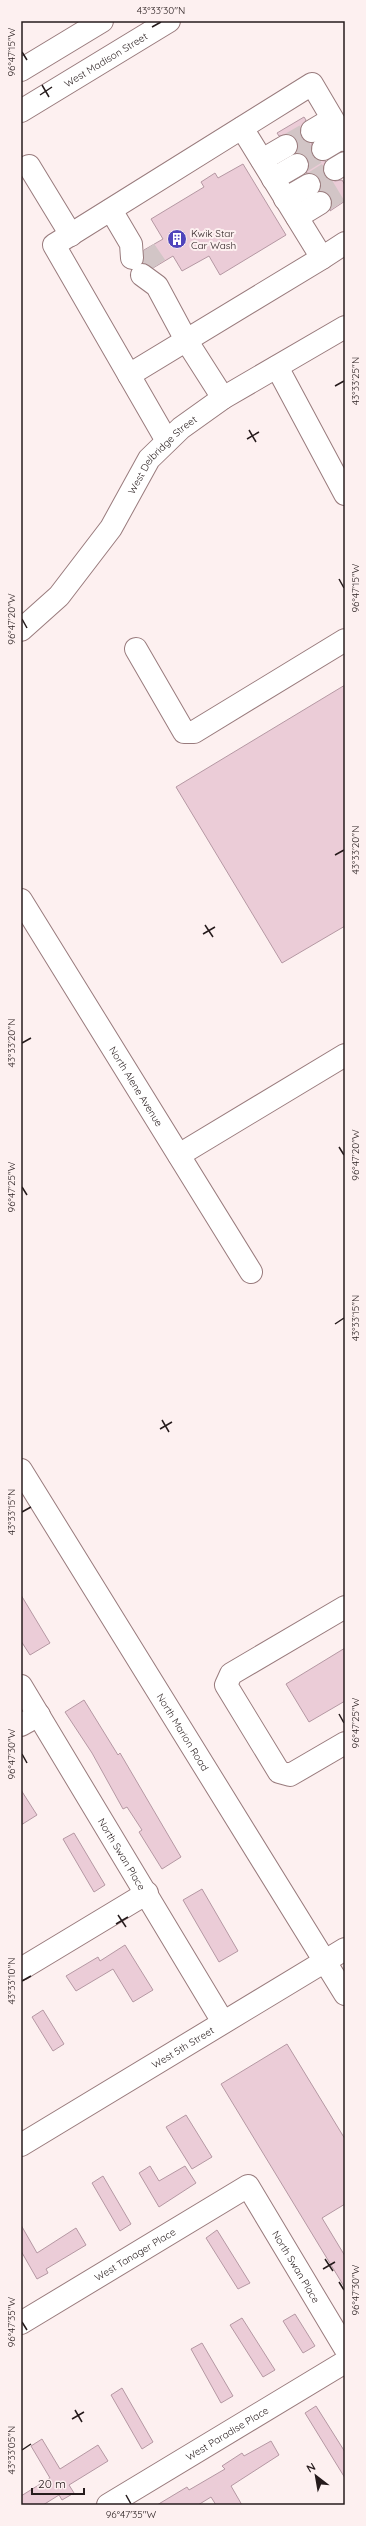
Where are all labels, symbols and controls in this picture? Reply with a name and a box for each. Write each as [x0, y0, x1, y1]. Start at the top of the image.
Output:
text: 43°33'30"N [137, 4, 185, 17]
text: 96°47'15"W [5, 27, 18, 76]
street label: West Madison Street [62, 29, 150, 90]
place label: Kwik Star Car Wash [191, 227, 236, 252]
building icon: Kwik Star Car Wash [166, 228, 188, 250]
text: 43°33'25"N [349, 357, 362, 405]
street label: West Delbridge Street [125, 412, 200, 496]
text: 96°47'15"W [349, 563, 362, 612]
text: 96°47'20"W [5, 593, 18, 645]
text: 43°33'20"N [349, 826, 362, 874]
text: 43°33'20"N [5, 1019, 18, 1067]
street label: North Alene Avenue [106, 1044, 166, 1129]
text: 96°47'20"W [349, 1129, 362, 1181]
text: 96°47'25"W [5, 1161, 18, 1212]
text: 43°33'15"N [349, 1295, 362, 1341]
text: 43°33'15"N [5, 1489, 18, 1535]
street label: North Marion Road [154, 1691, 211, 1773]
text: 96°47'25"W [349, 1697, 362, 1748]
text: 96°47'30"W [5, 1728, 18, 1780]
street label: North Swan Place [95, 1816, 148, 1893]
text: 43°33'10"N [5, 1958, 18, 2005]
street label: West 5th Street [149, 2023, 217, 2071]
street label: West Tanager Place [92, 2225, 178, 2284]
street label: North Swan Place [269, 2228, 323, 2306]
text: 96°47'30"W [349, 2264, 362, 2316]
text: 96°47'35"W [5, 2296, 18, 2347]
street label: West Paradise Place [184, 2404, 271, 2464]
text: 43°33'05"N [5, 2426, 18, 2474]
north arrow [296, 2456, 336, 2496]
text: N [304, 2459, 318, 2476]
scale bar [32, 2470, 84, 2496]
text: 20 m [38, 2476, 66, 2491]
text: 96°47'35"W [106, 2508, 157, 2521]

